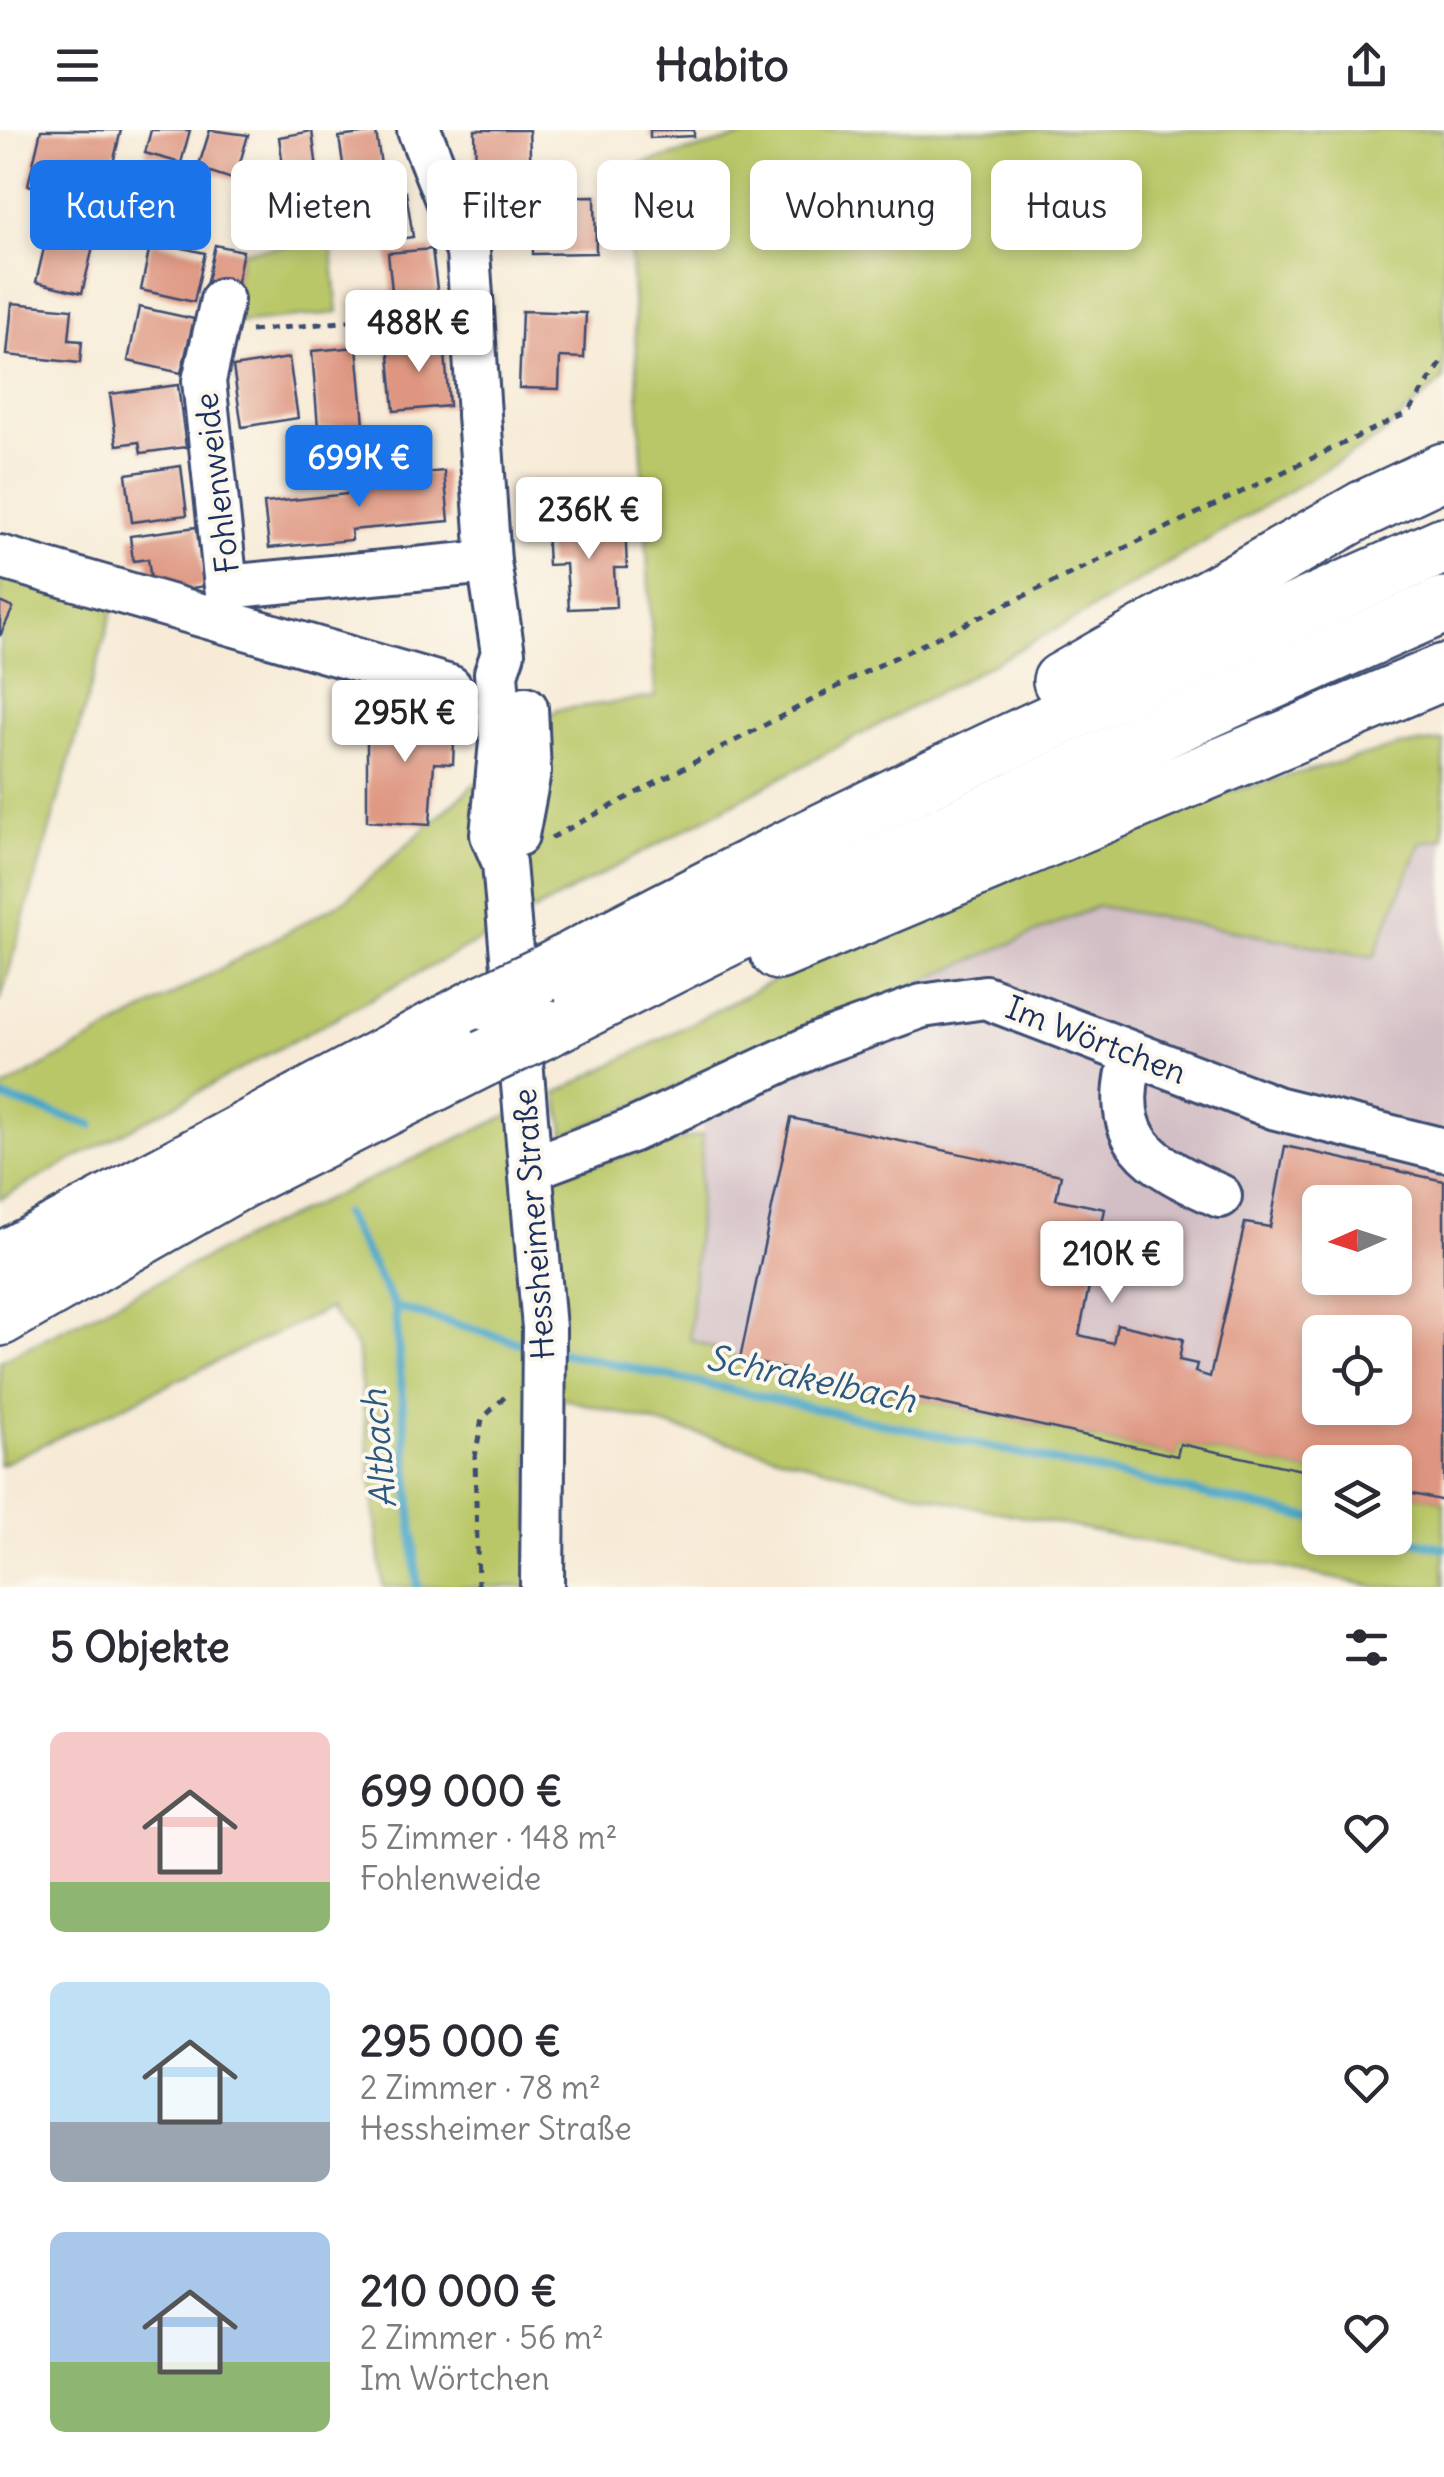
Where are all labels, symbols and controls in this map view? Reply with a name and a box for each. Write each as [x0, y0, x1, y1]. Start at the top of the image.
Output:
text: Habito [655, 37, 789, 93]
icon: menu [50, 38, 105, 93]
icon: share [1339, 38, 1394, 93]
chip: Kaufen [30, 160, 211, 250]
chip: Mieten [231, 160, 407, 250]
chip: Filter [427, 160, 577, 250]
chip: Neu [597, 160, 730, 250]
chip: Wohnung [750, 160, 971, 250]
chip: Haus [991, 160, 1142, 250]
pin: 488K € [338, 290, 500, 375]
text: 488K € [367, 302, 471, 343]
street label: Fohlenweide [185, 391, 248, 576]
pin: 699K € [278, 425, 440, 510]
text: 699K € [307, 437, 411, 478]
pin: 236K € [508, 477, 670, 562]
text: 236K € [538, 489, 640, 530]
pin: 295K € [324, 680, 486, 765]
text: 295K € [354, 692, 456, 733]
street label: Im Wörtchen [1000, 986, 1192, 1093]
street label: Hessheimer Straße [504, 1087, 563, 1361]
north arrow [1302, 1185, 1412, 1295]
map controls [1302, 1185, 1412, 1555]
pin: 210K € [1031, 1221, 1193, 1306]
text: 210K € [1062, 1233, 1162, 1274]
button: locate [1302, 1315, 1412, 1425]
water label: Schrakelbach [703, 1334, 921, 1422]
water label: Altbach [351, 1387, 405, 1510]
button: layers [1302, 1445, 1412, 1555]
icon: filters [1339, 1620, 1394, 1675]
text: 5 Objekte [50, 1621, 230, 1673]
text: 699 000 € [360, 1765, 562, 1817]
icon: home [130, 1772, 250, 1892]
icon: heart [1339, 1805, 1394, 1860]
text: 5 Zimmer · 148 m² [360, 1817, 617, 1858]
text: Fohlenweide [360, 1858, 541, 1899]
text: 295 000 € [360, 2015, 561, 2067]
icon: home [130, 2022, 250, 2142]
icon: heart [1339, 2055, 1394, 2110]
text: 2 Zimmer · 78 m² [360, 2067, 601, 2108]
text: Hessheimer Straße [360, 2108, 632, 2149]
text: 210 000 € [360, 2265, 557, 2317]
icon: home [130, 2272, 250, 2392]
icon: heart [1339, 2305, 1394, 2360]
text: 2 Zimmer · 56 m² [360, 2317, 604, 2358]
text: Im Wörtchen [360, 2358, 550, 2399]

